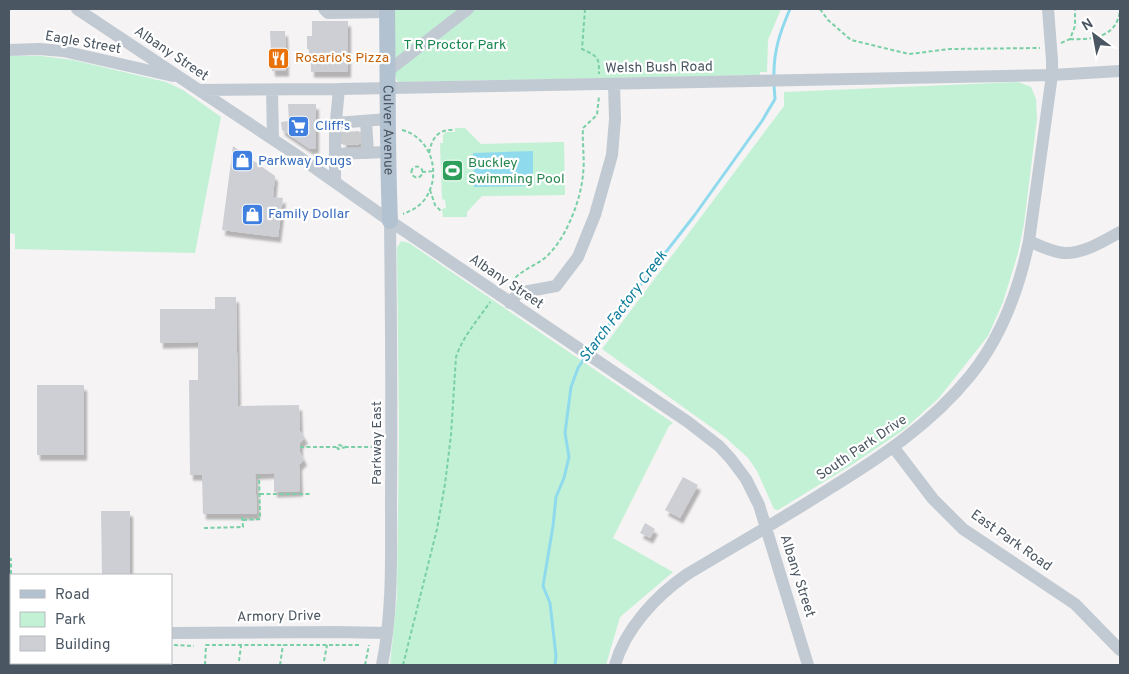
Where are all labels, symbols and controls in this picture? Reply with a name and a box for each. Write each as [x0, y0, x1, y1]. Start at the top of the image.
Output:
north arrow [1069, 10, 1119, 60]
text: N [1079, 15, 1097, 35]
street label: Albany Street [131, 23, 211, 85]
street label: Eagle Street [44, 28, 122, 58]
park label: T R Proctor Park [404, 37, 506, 54]
restaurant icon: Rosario's Pizza [267, 46, 291, 70]
place label: Rosario's Pizza [295, 50, 389, 67]
street label: Welsh Bush Road [605, 59, 713, 77]
street label: Culver Avenue [379, 85, 397, 175]
supermarket icon: Cliff's [287, 114, 311, 138]
place label: Cliff's [315, 118, 350, 135]
shop icon: Parkway Drugs [230, 149, 254, 173]
place label: Parkway Drugs [258, 153, 352, 170]
place label: Buckley Swimming Pool [468, 155, 565, 188]
sports icon: Buckley Swimming Pool [440, 159, 464, 183]
shop icon: Family Dollar [240, 202, 264, 226]
place label: Family Dollar [268, 206, 350, 223]
water label: Starch Factory Creek [576, 247, 672, 367]
street label: Albany Street [466, 251, 546, 313]
street label: Parkway East [369, 401, 386, 485]
street label: South Park Drive [814, 411, 910, 485]
street label: East Park Road [967, 507, 1055, 575]
street label: Albany Street [776, 533, 818, 619]
legend [10, 574, 172, 664]
text: Road [55, 586, 90, 605]
street label: Armory Drive [237, 608, 321, 626]
text: Park [55, 611, 86, 630]
text: Building [55, 636, 110, 655]

